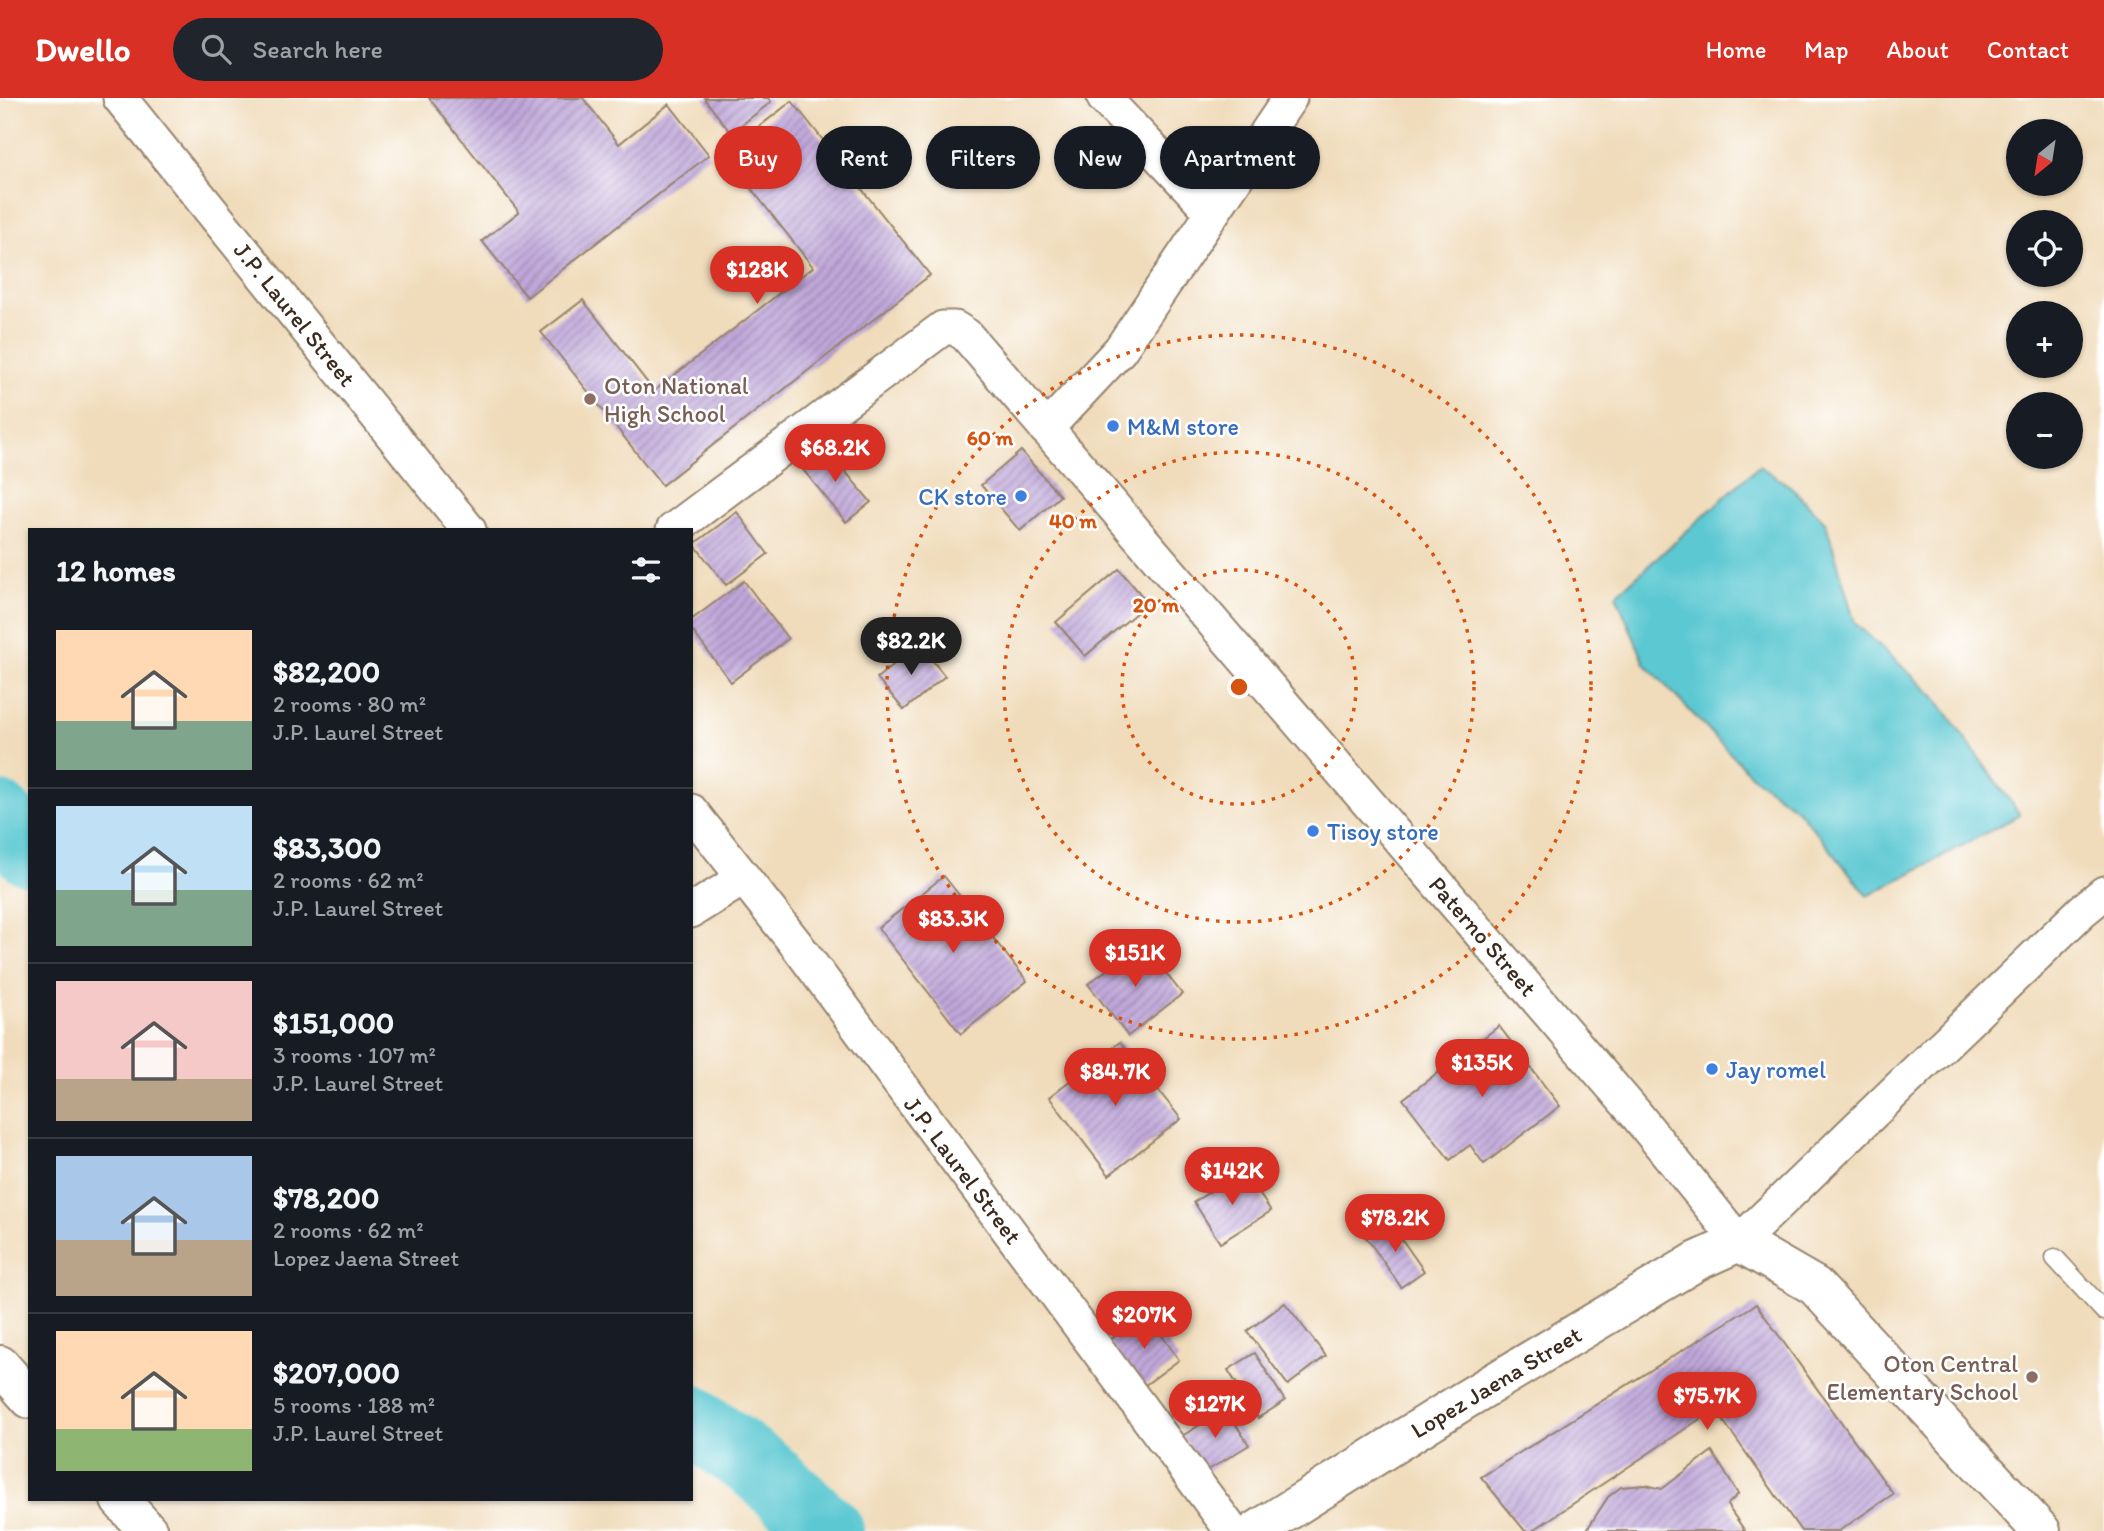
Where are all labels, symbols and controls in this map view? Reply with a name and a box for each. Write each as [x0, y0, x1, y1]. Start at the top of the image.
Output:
search box [173, 18, 663, 81]
text: Dwello [35, 30, 131, 69]
icon: search [197, 30, 235, 68]
text: Search here [253, 33, 383, 65]
text: Home [1706, 35, 1766, 64]
text: Map [1804, 35, 1848, 64]
text: About [1886, 35, 1949, 64]
text: Contact [1987, 35, 2069, 64]
north arrow [2006, 119, 2082, 196]
map controls [2006, 119, 2083, 469]
chip: Buy [714, 126, 802, 189]
chip: Rent [816, 126, 912, 189]
chip: Filters [926, 126, 1040, 189]
chip: New [1054, 126, 1146, 189]
chip: Apartment [1160, 126, 1320, 189]
button: locate [2006, 210, 2083, 287]
street label: J.P. Laurel Street [228, 236, 362, 392]
pin: $128K [708, 246, 806, 306]
text: $128K [726, 255, 788, 283]
button: + [2006, 301, 2083, 378]
place label: Oton National High School [604, 371, 749, 428]
marker: Oton National High School [582, 391, 598, 407]
button: − [2006, 392, 2083, 469]
place label: M&M store [1127, 412, 1239, 441]
marker: M&M store [1105, 418, 1121, 434]
pin: $68.2K [778, 424, 892, 484]
text: 60 m [967, 425, 1014, 450]
text: $68.2K [801, 433, 869, 461]
place label: CK store [918, 482, 1007, 511]
marker: CK store [1013, 488, 1029, 504]
text: 40 m [1049, 508, 1097, 533]
icon: filters [627, 551, 665, 589]
text: 12 homes [56, 552, 176, 589]
text: 20 m [1133, 592, 1180, 617]
pin: $82.2K [854, 618, 968, 677]
text: $82.2K [877, 626, 945, 654]
text: $82,200 [273, 653, 380, 690]
icon: home [112, 658, 196, 742]
centre of rings [1227, 675, 1251, 699]
text: 2 rooms · 80 m² [273, 690, 426, 718]
text: J.P. Laurel Street [273, 718, 443, 746]
place label: Tisoy store [1327, 817, 1439, 846]
marker: Tisoy store [1305, 823, 1321, 839]
text: $83,300 [273, 829, 381, 866]
icon: home [112, 834, 196, 918]
text: 2 rooms · 62 m² [273, 866, 424, 894]
street label: Paterno Street [1423, 870, 1543, 1002]
text: J.P. Laurel Street [273, 894, 443, 922]
pin: $83.3K [896, 896, 1010, 955]
text: $83.3K [918, 904, 988, 932]
pin: $151K [1086, 930, 1184, 989]
text: $151K [1105, 938, 1165, 966]
text: $151,000 [273, 1004, 394, 1041]
icon: home [112, 1009, 196, 1093]
pin: $135K [1433, 1040, 1531, 1099]
text: 3 rooms · 107 m² [273, 1041, 436, 1069]
pin: $84.7K [1058, 1048, 1172, 1108]
text: $135K [1451, 1048, 1513, 1076]
place label: Jay romel [1726, 1055, 1826, 1084]
text: $84.7K [1080, 1057, 1150, 1085]
marker: Jay romel [1704, 1061, 1720, 1077]
text: J.P. Laurel Street [273, 1069, 443, 1097]
street label: J.P. Laurel Street [898, 1090, 1028, 1250]
pin: $142K [1183, 1148, 1281, 1207]
text: $142K [1201, 1156, 1263, 1184]
text: $78,200 [273, 1179, 379, 1216]
icon: home [112, 1184, 196, 1268]
pin: $78.2K [1338, 1194, 1452, 1254]
text: $78.2K [1361, 1203, 1429, 1231]
text: 2 rooms · 62 m² [273, 1216, 424, 1244]
text: Lopez Jaena Street [273, 1244, 459, 1272]
pin: $207K [1095, 1292, 1193, 1351]
text: $207K [1112, 1300, 1176, 1328]
street label: Lopez Jaena Street [1405, 1320, 1587, 1444]
place label: Oton Central Elementary School [1827, 1349, 2018, 1406]
text: $207,000 [273, 1354, 400, 1391]
icon: home [112, 1359, 196, 1443]
marker: Oton Central Elementary School [2024, 1369, 2040, 1385]
pin: $75.7K [1650, 1372, 1764, 1432]
pin: $127K [1166, 1380, 1264, 1440]
text: $75.7K [1674, 1381, 1740, 1409]
text: $127K [1185, 1389, 1245, 1417]
text: 5 rooms · 188 m² [273, 1391, 435, 1419]
text: J.P. Laurel Street [273, 1419, 443, 1447]

